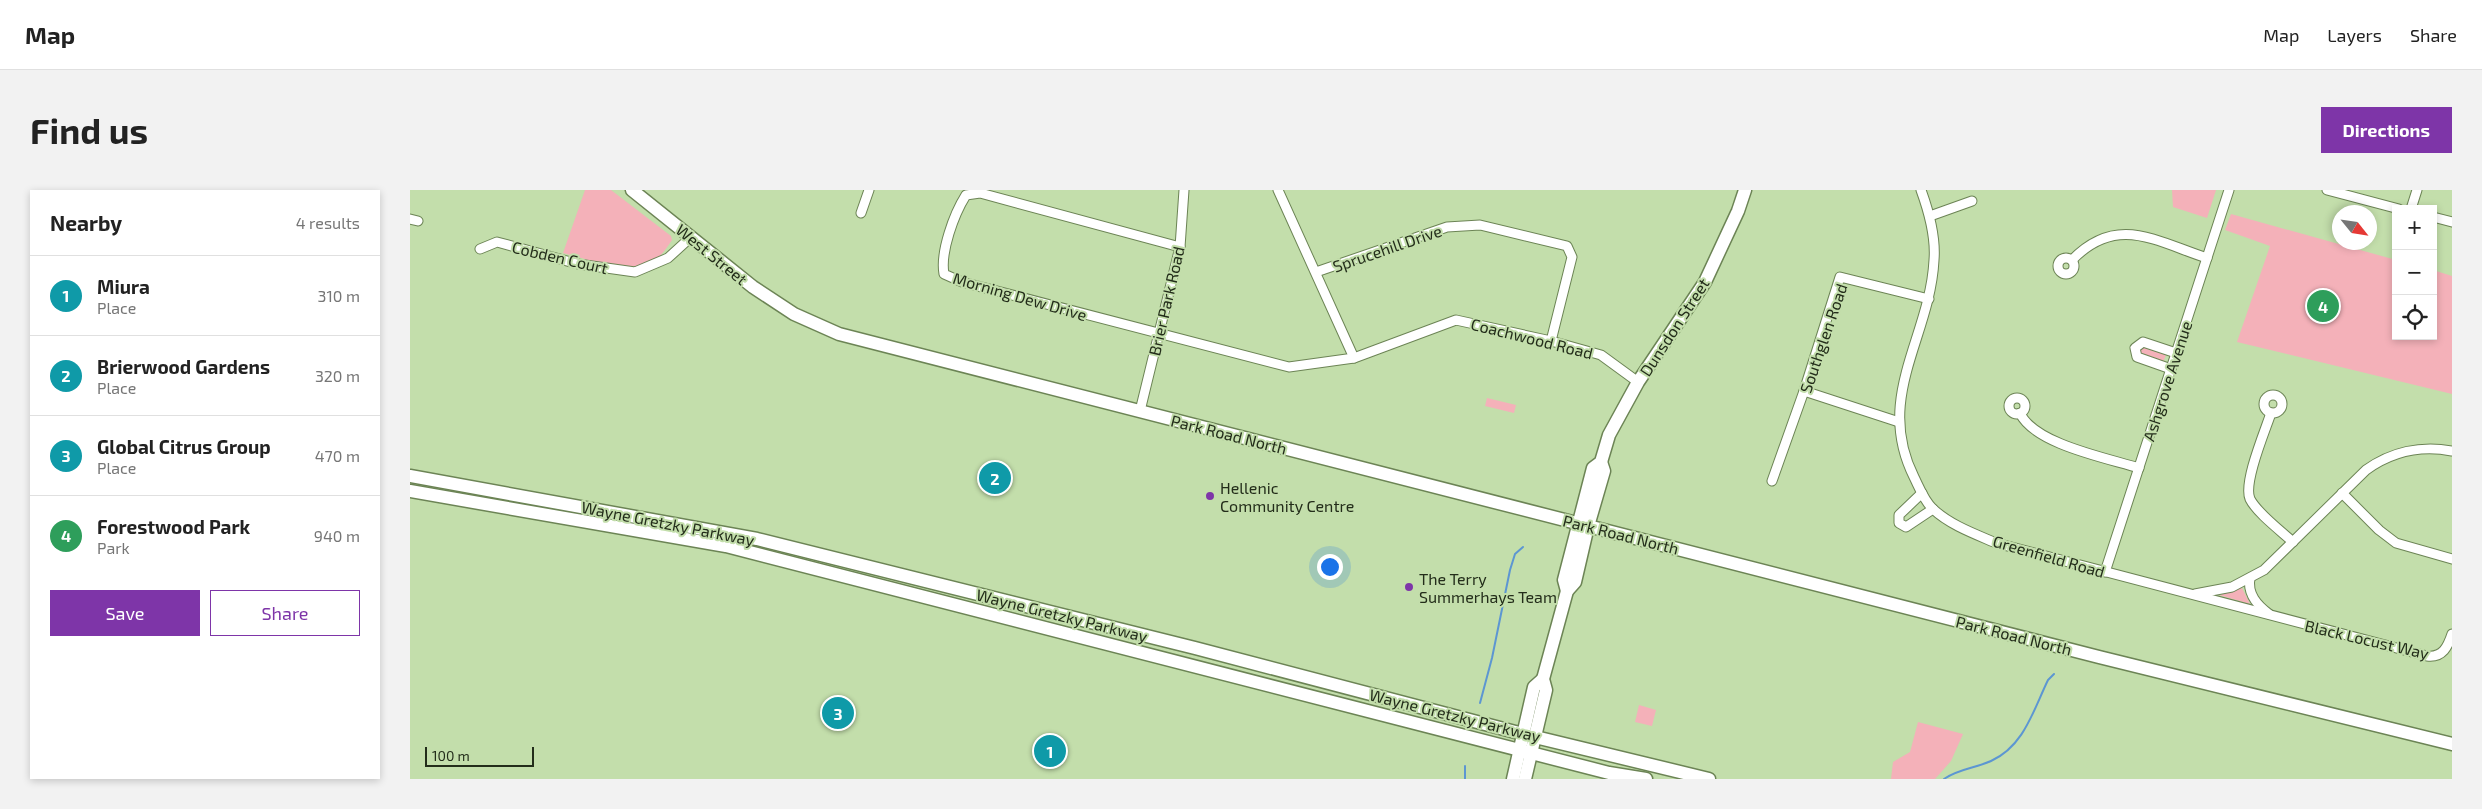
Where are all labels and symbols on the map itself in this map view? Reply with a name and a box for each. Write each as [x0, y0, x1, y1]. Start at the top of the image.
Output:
north arrow [2332, 205, 2377, 250]
street label: West Street [673, 220, 751, 288]
street label: Sprucehill Drive [1330, 220, 1444, 276]
street label: Cobden Court [510, 237, 610, 277]
street label: Brier Park Road [1144, 245, 1188, 357]
street label: Morning Dew Drive [951, 268, 1089, 324]
street label: Dunsdon Street [1635, 275, 1713, 379]
street label: Southglen Road [1795, 281, 1851, 395]
pin: 4 [2307, 287, 2339, 325]
street label: Coachwood Road [1469, 314, 1595, 362]
street label: Ashgrove Avenue [2139, 318, 2195, 444]
street label: Park Road North [1169, 410, 1289, 458]
pin: 2 [979, 459, 1011, 497]
place label: Hellenic Community Centre [1220, 478, 1354, 515]
marker: Hellenic Community Centre [1204, 490, 1216, 502]
street label: Wayne Gretzky Parkway [580, 497, 757, 549]
street label: Park Road North [1561, 510, 1681, 558]
street label: Greenfield Road [1991, 531, 2107, 581]
your location [1317, 554, 1343, 580]
place label: The Terry Summerhays Team [1419, 569, 1557, 606]
marker: The Terry Summerhays Team [1403, 581, 1415, 593]
street label: Wayne Gretzky Parkway [974, 585, 1150, 646]
street label: Park Road North [1954, 611, 2074, 659]
street label: Black Locust Way [2303, 615, 2431, 663]
street label: Wayne Gretzky Parkway [1367, 685, 1543, 746]
pin: 3 [822, 694, 854, 732]
pin: 1 [1034, 732, 1066, 770]
scale bar [425, 744, 534, 767]

